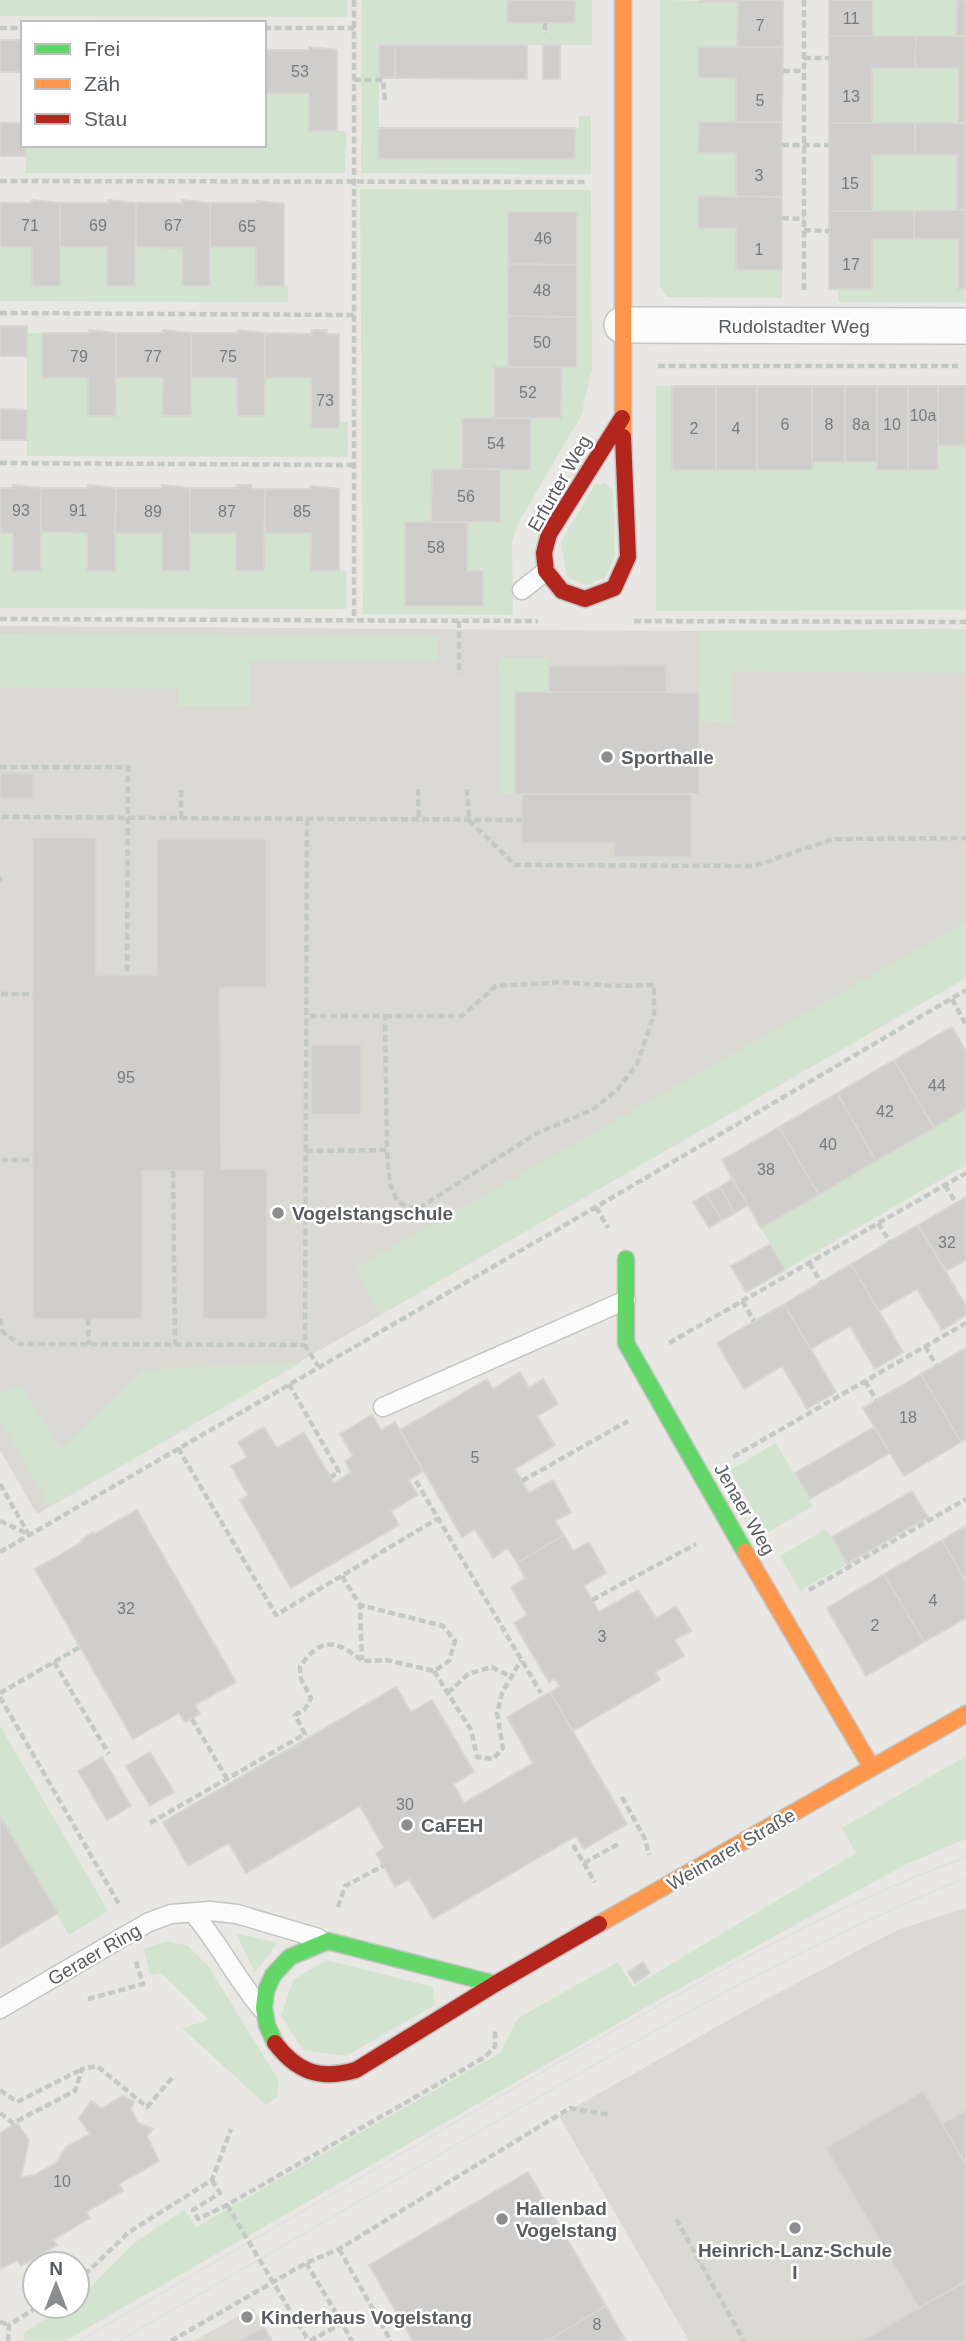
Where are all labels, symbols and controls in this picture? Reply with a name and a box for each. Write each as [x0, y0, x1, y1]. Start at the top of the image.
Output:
house number: 11 [843, 10, 859, 27]
house number: 7 [756, 17, 765, 34]
legend [21, 21, 266, 147]
text: Frei [84, 37, 120, 60]
house number: 53 [291, 63, 309, 80]
text: Zäh [84, 72, 120, 95]
house number: 13 [842, 88, 860, 105]
house number: 5 [756, 92, 765, 109]
text: Stau [84, 107, 127, 130]
house number: 3 [755, 167, 764, 184]
house number: 15 [841, 175, 859, 192]
house number: 71 [21, 217, 39, 234]
house number: 69 [89, 217, 107, 234]
house number: 67 [164, 217, 182, 234]
house number: 65 [238, 218, 256, 235]
house number: 46 [534, 230, 552, 247]
house number: 1 [755, 241, 764, 258]
house number: 17 [842, 256, 860, 273]
house number: 48 [533, 282, 551, 299]
street label: Rudolstadter Weg [718, 316, 870, 337]
house number: 50 [533, 334, 551, 351]
house number: 79 [70, 348, 88, 365]
house number: 77 [144, 348, 162, 365]
house number: 75 [219, 348, 237, 365]
house number: 52 [519, 384, 537, 401]
house number: 73 [316, 392, 334, 409]
house number: 10a [910, 407, 936, 424]
house number: 6 [781, 416, 790, 433]
house number: 8 [825, 416, 834, 433]
house number: 8a [852, 416, 870, 433]
house number: 10 [883, 416, 901, 433]
house number: 2 [690, 420, 699, 437]
house number: 4 [732, 420, 741, 437]
street label: Erfurter Weg [523, 432, 595, 535]
house number: 54 [487, 435, 505, 452]
house number: 56 [457, 488, 475, 505]
house number: 93 [12, 502, 30, 519]
house number: 91 [69, 502, 87, 519]
house number: 89 [144, 503, 162, 520]
house number: 87 [218, 503, 236, 520]
house number: 85 [293, 503, 311, 520]
house number: 58 [427, 539, 445, 556]
place label: Sporthalle [621, 747, 714, 768]
marker: Sporthalle [599, 749, 615, 765]
house number: 95 [117, 1069, 135, 1086]
house number: 44 [928, 1077, 946, 1094]
house number: 42 [876, 1103, 894, 1120]
house number: 40 [819, 1136, 837, 1153]
house number: 38 [757, 1161, 775, 1178]
place label: Vogelstangschule [292, 1203, 453, 1224]
marker: Vogelstangschule [270, 1205, 286, 1221]
house number: 32 [938, 1234, 956, 1251]
house number: 18 [899, 1409, 917, 1426]
house number: 5 [471, 1449, 480, 1466]
street label: Jenaer Weg [710, 1460, 779, 1559]
house number: 4 [929, 1592, 938, 1609]
house number: 32 [117, 1600, 135, 1617]
house number: 2 [871, 1617, 880, 1634]
house number: 3 [598, 1628, 607, 1645]
house number: 30 [396, 1796, 414, 1813]
street label: Weimarer Straße [664, 1804, 799, 1895]
place label: CaFEH [421, 1815, 483, 1836]
marker: CaFEH [399, 1817, 415, 1833]
street label: Geraer Ring [44, 1919, 144, 1989]
house number: 10 [53, 2173, 71, 2190]
place label: Hallenbad Vogelstang [516, 2198, 617, 2241]
marker: Hallenbad Vogelstang [494, 2211, 510, 2227]
marker: Heinrich-Lanz-Schule I [787, 2220, 803, 2236]
place label: Heinrich-Lanz-Schule I [698, 2240, 892, 2283]
north arrow [21, 2250, 91, 2320]
text: N [49, 2258, 63, 2279]
place label: Kinderhaus Vogelstang [261, 2307, 472, 2328]
marker: Kinderhaus Vogelstang [239, 2309, 255, 2325]
house number: 8 [593, 2316, 602, 2333]

